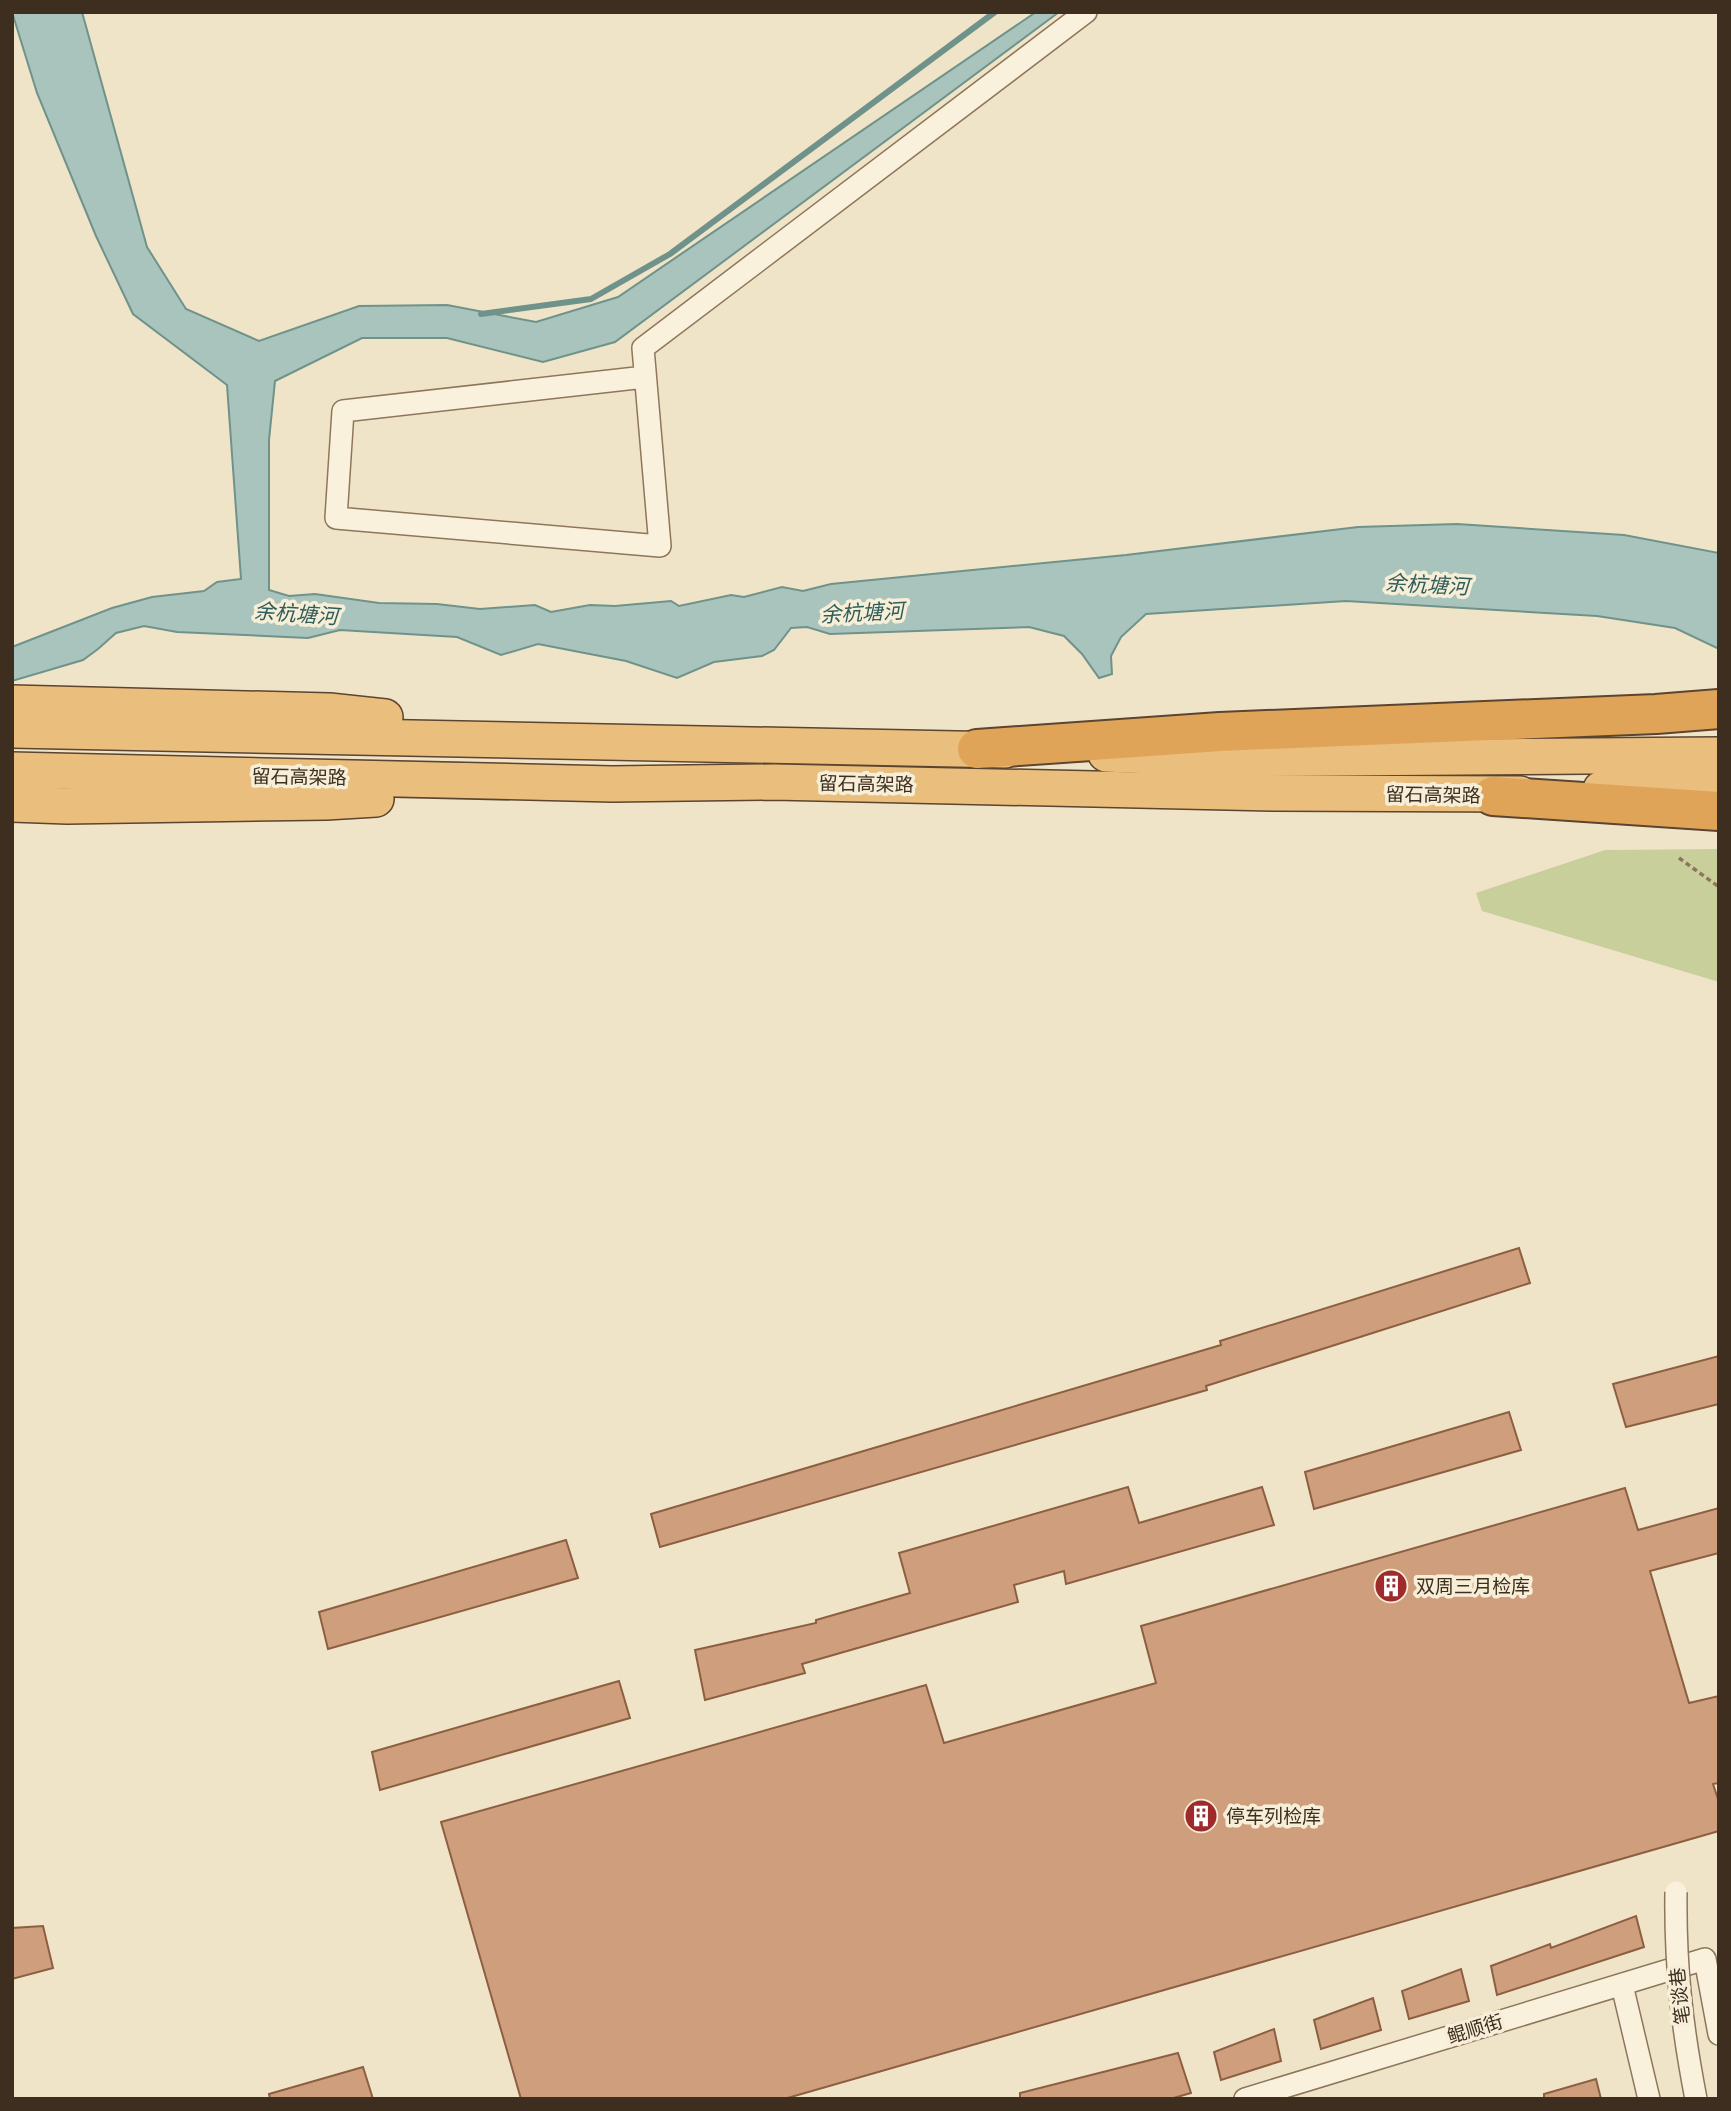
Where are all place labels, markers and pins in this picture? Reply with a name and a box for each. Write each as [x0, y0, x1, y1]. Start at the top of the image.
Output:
building icon: 双周三月检库 [1372, 1567, 1410, 1605]
place label: 双周三月检库 [1416, 1575, 1530, 1598]
building icon: 停车列检库 [1182, 1797, 1220, 1835]
place label: 停车列检库 [1226, 1805, 1321, 1828]

